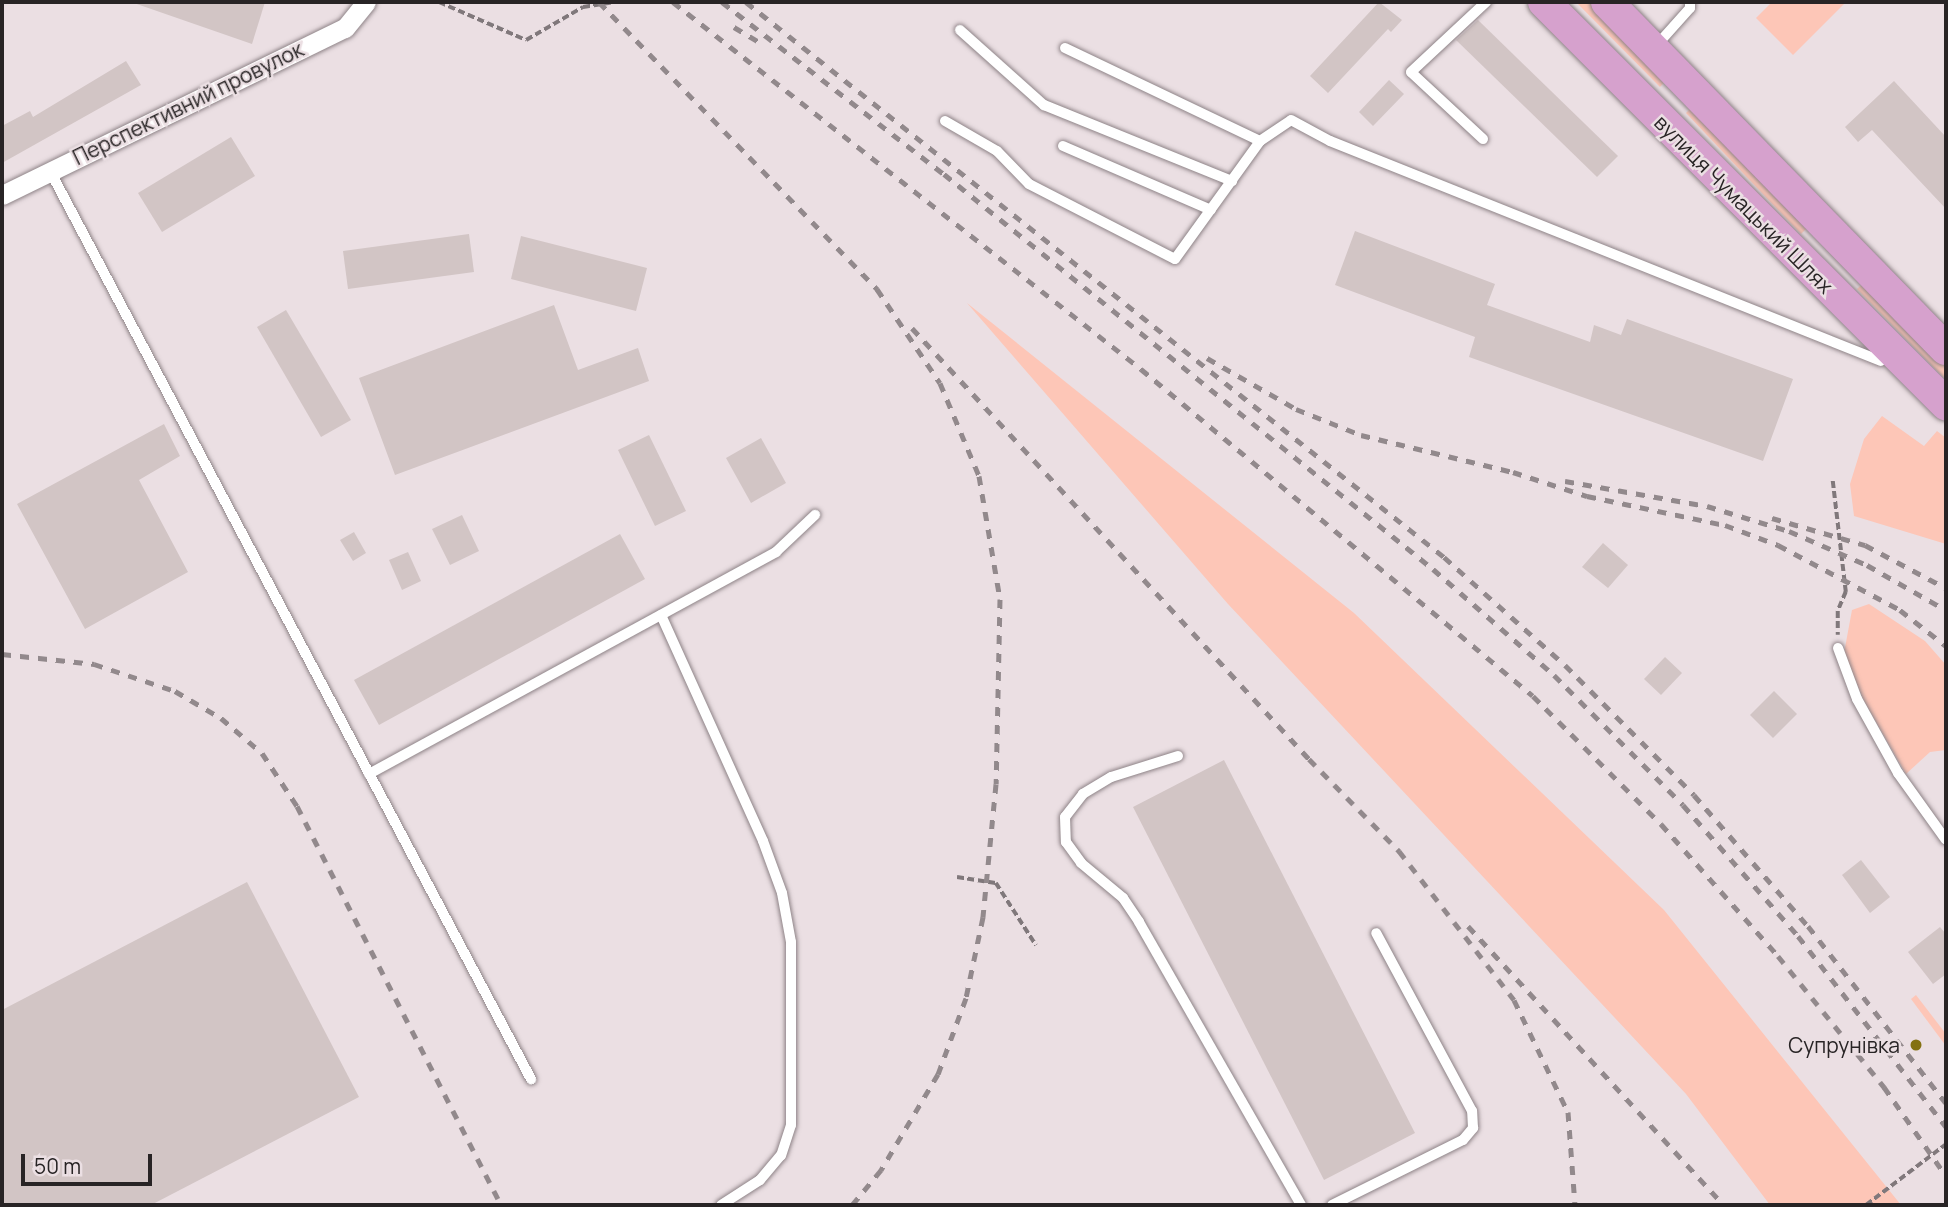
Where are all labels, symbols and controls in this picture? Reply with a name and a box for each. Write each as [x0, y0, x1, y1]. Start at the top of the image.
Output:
street label: Перспективний провулок [69, 36, 307, 170]
street label: вулиця Чумацький Шлях [1650, 110, 1838, 298]
place label: Супрунівка [1788, 1032, 1900, 1058]
marker: Супрунівка [1906, 1035, 1926, 1055]
scale bar [24, 1140, 156, 1184]
text: 50 m [34, 1152, 81, 1180]

